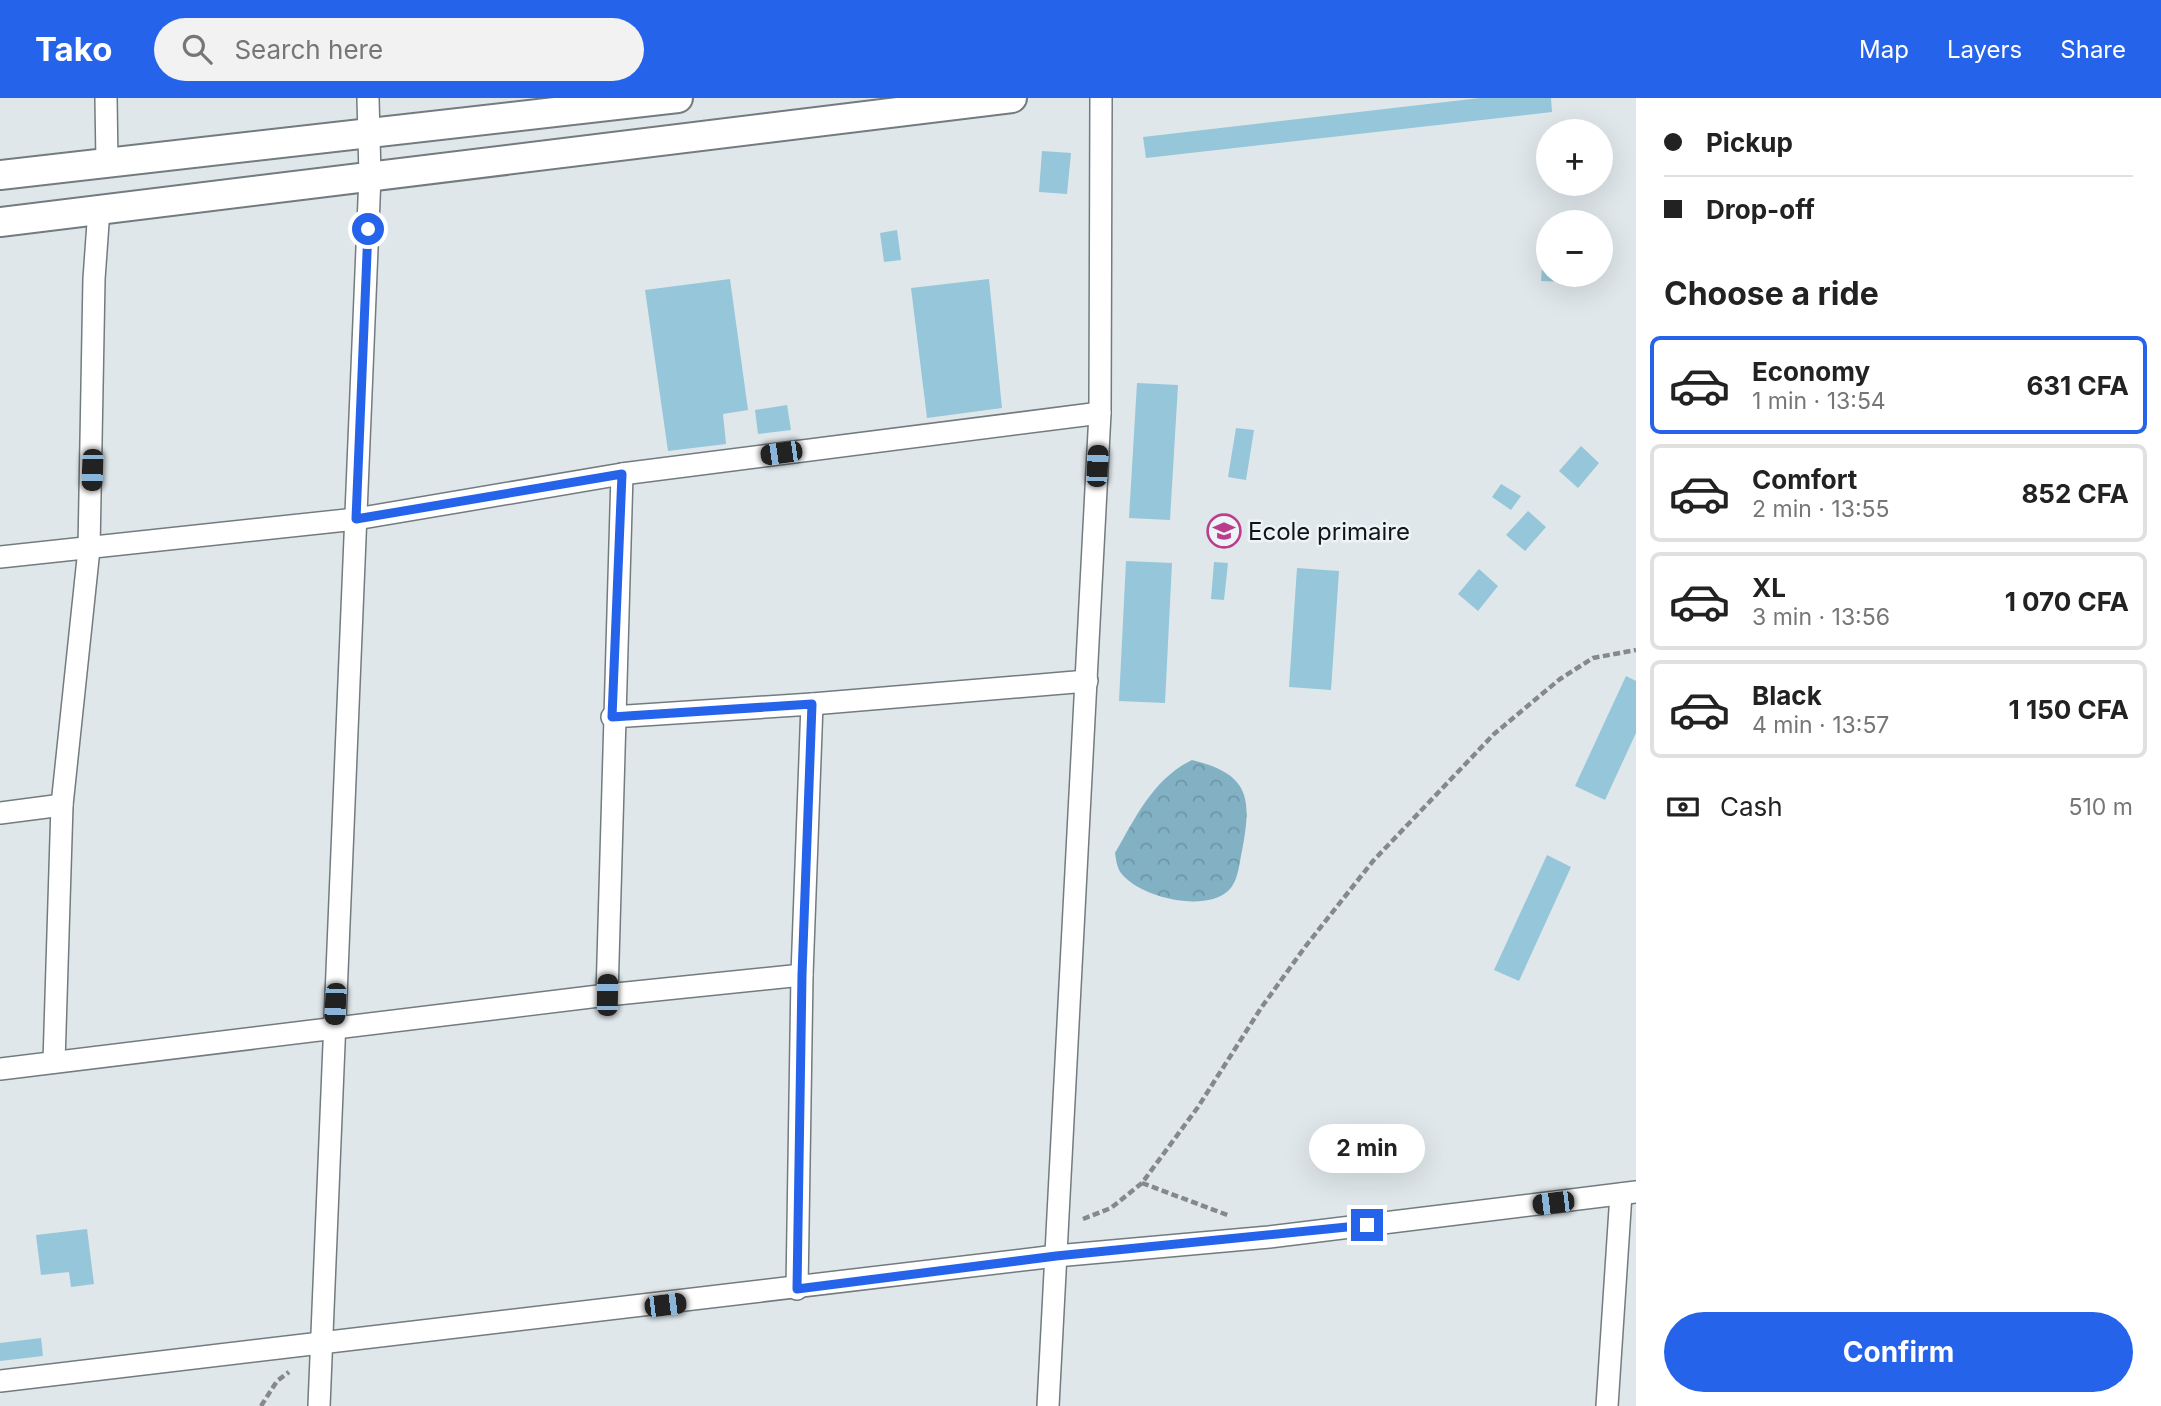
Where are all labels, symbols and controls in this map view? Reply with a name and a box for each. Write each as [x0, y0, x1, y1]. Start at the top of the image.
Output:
search box [154, 18, 644, 81]
text: Tako [35, 29, 112, 69]
icon: search [178, 30, 216, 68]
text: Search here [234, 34, 383, 65]
text: Map [1859, 35, 1909, 64]
text: Layers [1947, 35, 2022, 64]
text: Share [2060, 35, 2126, 64]
map controls [1536, 119, 1613, 287]
button: + [1536, 119, 1613, 196]
text: Pickup [1706, 127, 1793, 158]
text: Drop-off [1706, 194, 1815, 225]
button: − [1536, 210, 1613, 287]
route start [352, 213, 384, 245]
text: Choose a ride [1664, 274, 1879, 313]
icon: car [1668, 354, 1731, 417]
text: Economy [1752, 356, 1870, 387]
text: 631 CFA [2026, 370, 2129, 401]
text: 1 min · 13:54 [1752, 387, 1886, 415]
car [759, 440, 804, 466]
car [1086, 444, 1109, 488]
car [81, 449, 104, 491]
icon: car [1668, 462, 1731, 525]
text: Comfort [1752, 464, 1857, 495]
text: 852 CFA [2021, 478, 2129, 509]
text: 2 min · 13:55 [1752, 495, 1890, 523]
school or university icon: Ecole primaire [1205, 512, 1243, 550]
place label: Ecole primaire [1248, 517, 1410, 546]
icon: car [1668, 570, 1731, 633]
text: XL [1752, 572, 1786, 603]
text: 1 070 CFA [2005, 586, 2129, 617]
text: 3 min · 13:56 [1752, 603, 1890, 631]
icon: car [1668, 678, 1731, 741]
text: Black [1752, 680, 1822, 711]
text: 1 150 CFA [2009, 694, 2129, 725]
text: 4 min · 13:57 [1752, 711, 1889, 739]
icon: cash [1664, 788, 1702, 826]
text: Cash [1720, 791, 1783, 822]
text: 510 m [2069, 793, 2133, 821]
car [597, 974, 618, 1016]
car [324, 982, 347, 1026]
callout: 2 min [1309, 1124, 1425, 1172]
text: 2 min [1336, 1134, 1398, 1162]
car [1531, 1190, 1576, 1216]
route end [1351, 1209, 1383, 1241]
car [643, 1292, 688, 1318]
button: Confirm [1664, 1312, 2133, 1392]

